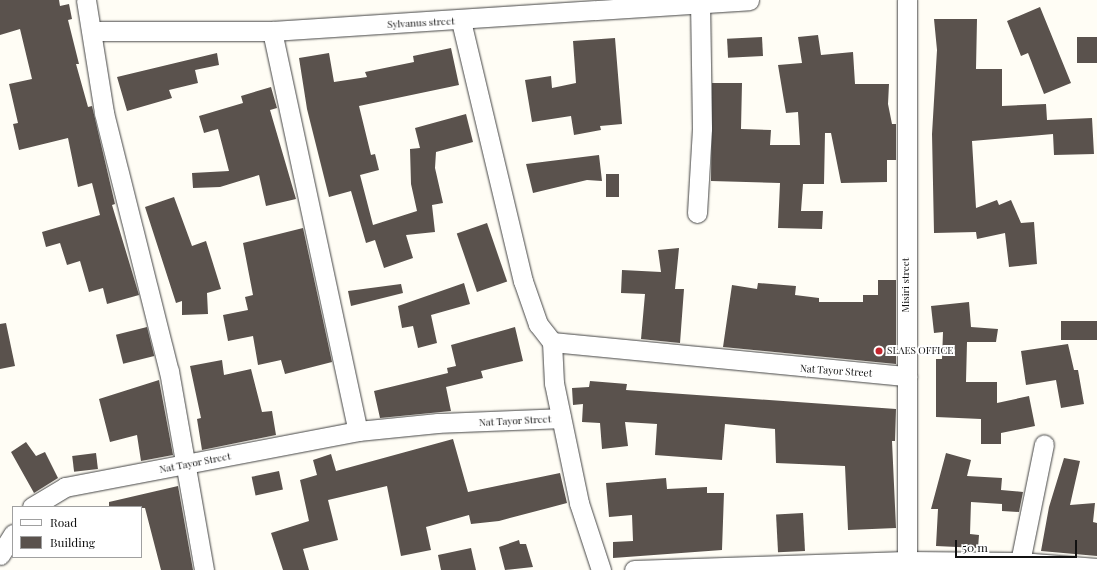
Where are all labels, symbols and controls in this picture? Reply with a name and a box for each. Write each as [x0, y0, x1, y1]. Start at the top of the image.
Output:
street label: Sylvanus street [387, 15, 455, 31]
street label: Misiri street [900, 258, 912, 312]
place label: SLAES OFFICE [887, 345, 953, 357]
marker: SLAES OFFICE [874, 346, 884, 356]
street label: Nat Tayor Street [799, 362, 873, 380]
street label: Nat Tayor Street [478, 413, 552, 429]
street label: Nat Tayor Street [158, 450, 232, 476]
legend [12, 506, 142, 558]
text: Road [50, 514, 77, 530]
scale bar [957, 532, 1079, 558]
text: Building [50, 534, 95, 550]
text: 50 m [962, 539, 988, 555]

